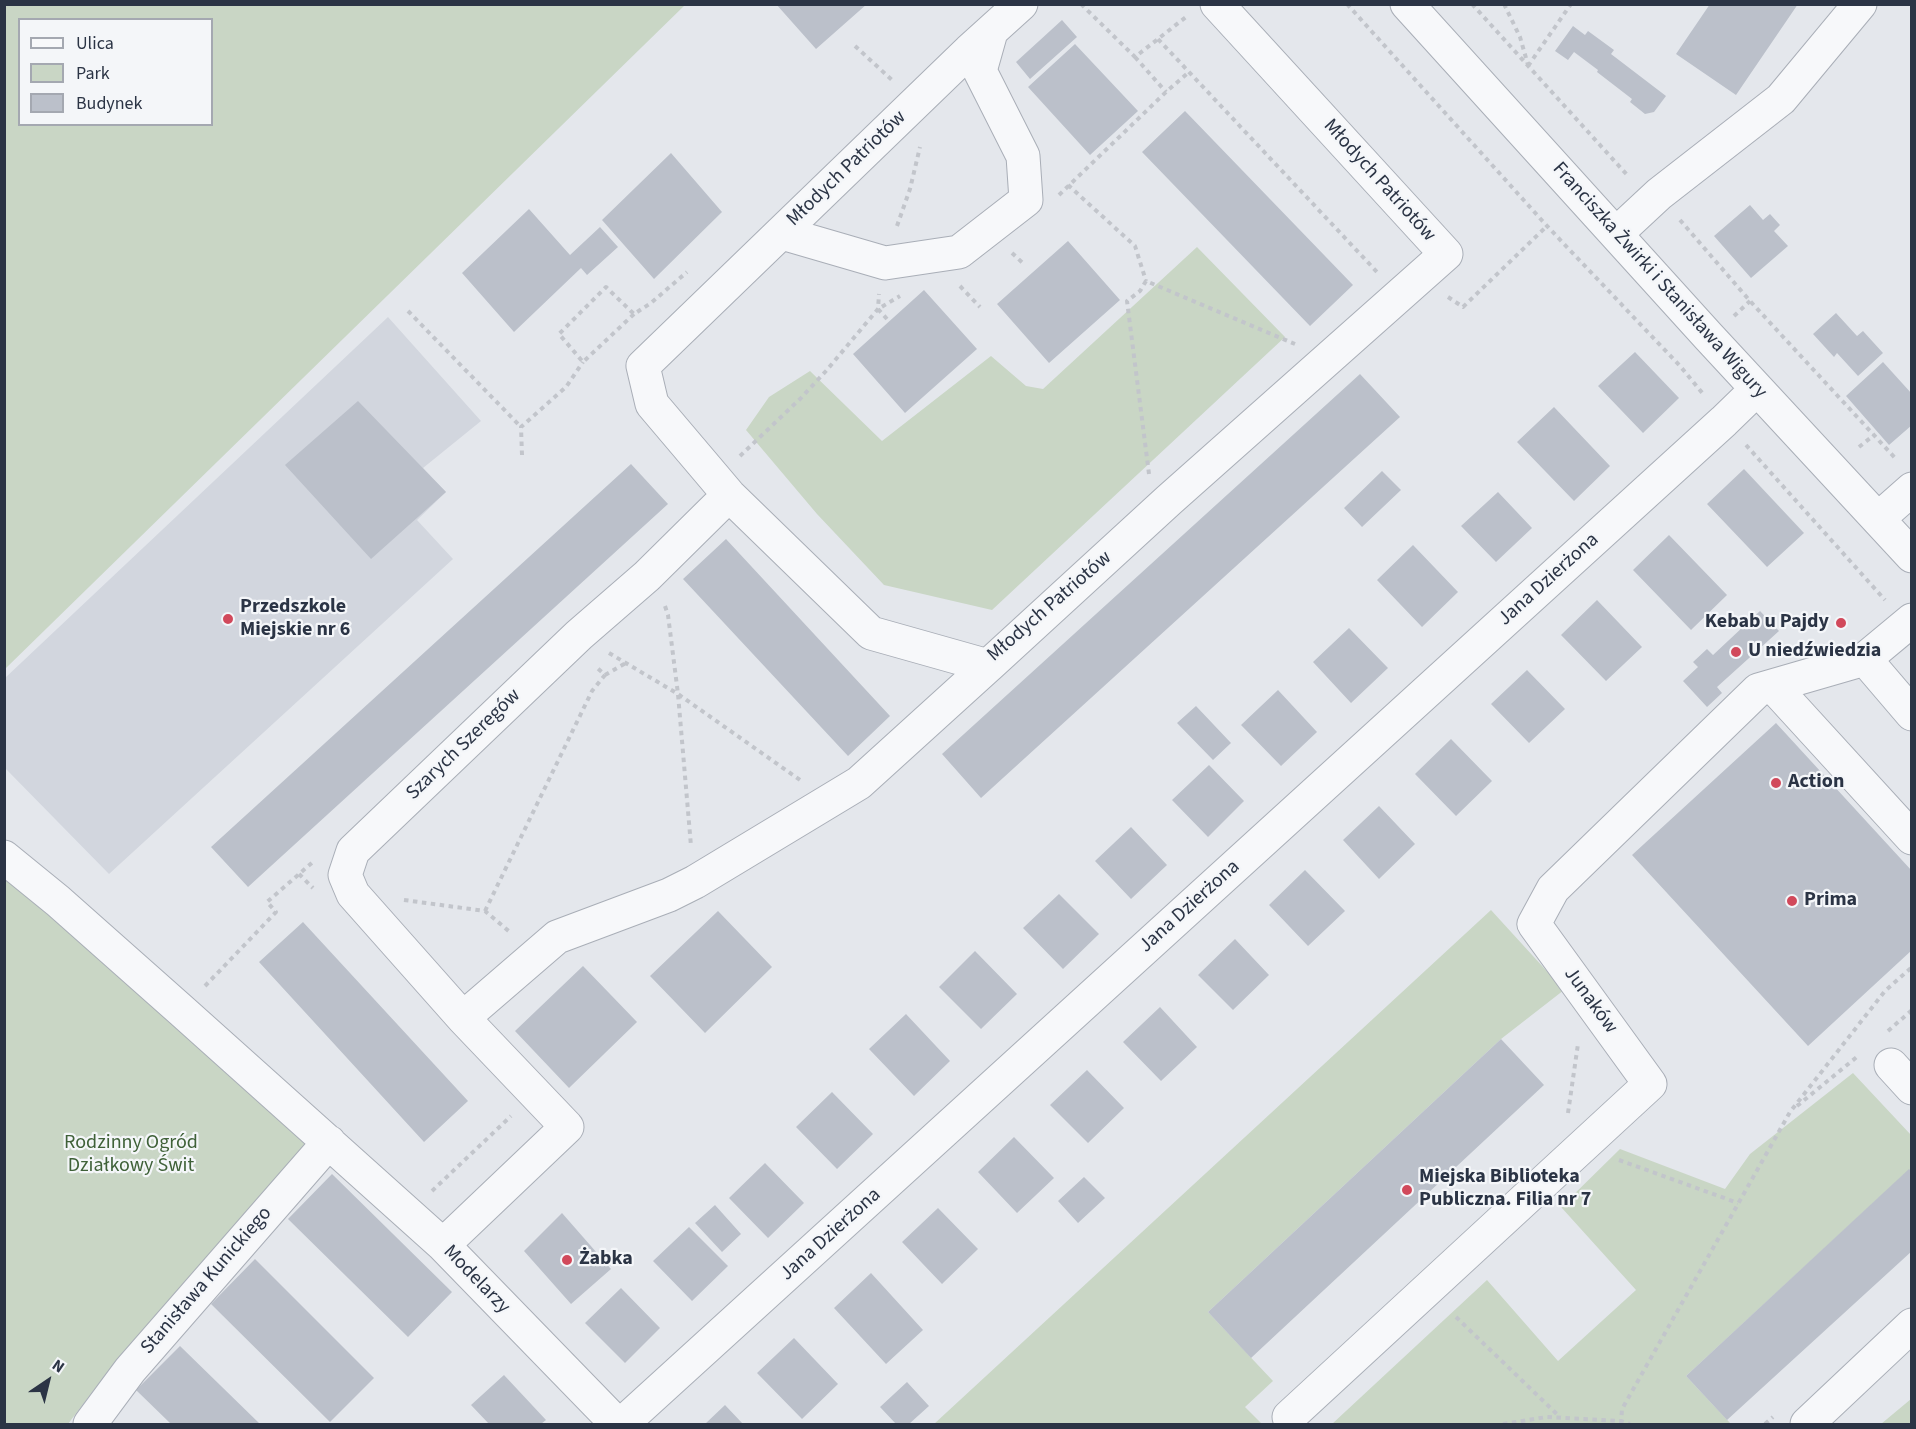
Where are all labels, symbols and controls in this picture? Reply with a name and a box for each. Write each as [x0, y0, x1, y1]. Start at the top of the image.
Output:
legend [18, 18, 213, 126]
text: Ulica [76, 31, 114, 56]
text: Park [76, 61, 110, 86]
text: Budynek [76, 91, 142, 116]
street label: Młodych Patriotów [782, 106, 912, 232]
street label: Młodych Patriotów [1318, 115, 1440, 247]
street label: Franciszka Żwirki i Stanisława Wigury [1546, 158, 1772, 404]
street label: Jana Dzierżona [1494, 529, 1604, 631]
street label: Młodych Patriotów [983, 547, 1117, 667]
place label: Przedszkole Miejskie nr 6 [240, 596, 350, 643]
place label: Kebab u Pajdy [1705, 611, 1829, 635]
marker: Przedszkole Miejskie nr 6 [221, 612, 235, 626]
marker: Kebab u Pajdy [1834, 616, 1848, 630]
place label: U niedźwiedzia [1748, 640, 1881, 664]
marker: U niedźwiedzia [1729, 645, 1743, 659]
street label: Szarych Szeregów [402, 684, 526, 806]
place label: Action [1788, 771, 1844, 795]
marker: Action [1769, 776, 1783, 790]
street label: Jana Dzierżona [1135, 856, 1245, 958]
place label: Prima [1804, 889, 1857, 913]
marker: Prima [1785, 894, 1799, 908]
street label: Junaków [1558, 963, 1622, 1039]
park label: Rodzinny Ogród Działkowy Świt [64, 1132, 198, 1179]
place label: Miejska Biblioteka Publiczna. Filia nr 7 [1419, 1166, 1591, 1213]
marker: Miejska Biblioteka Publiczna. Filia nr 7 [1400, 1183, 1414, 1197]
street label: Jana Dzierżona [776, 1184, 886, 1286]
street label: Stanisława Kunickiego [136, 1202, 278, 1360]
street label: Modelarzy [437, 1241, 515, 1319]
place label: Żabka [579, 1248, 633, 1272]
marker: Żabka [560, 1253, 574, 1267]
north arrow [18, 1351, 78, 1411]
text: N [48, 1354, 69, 1378]

